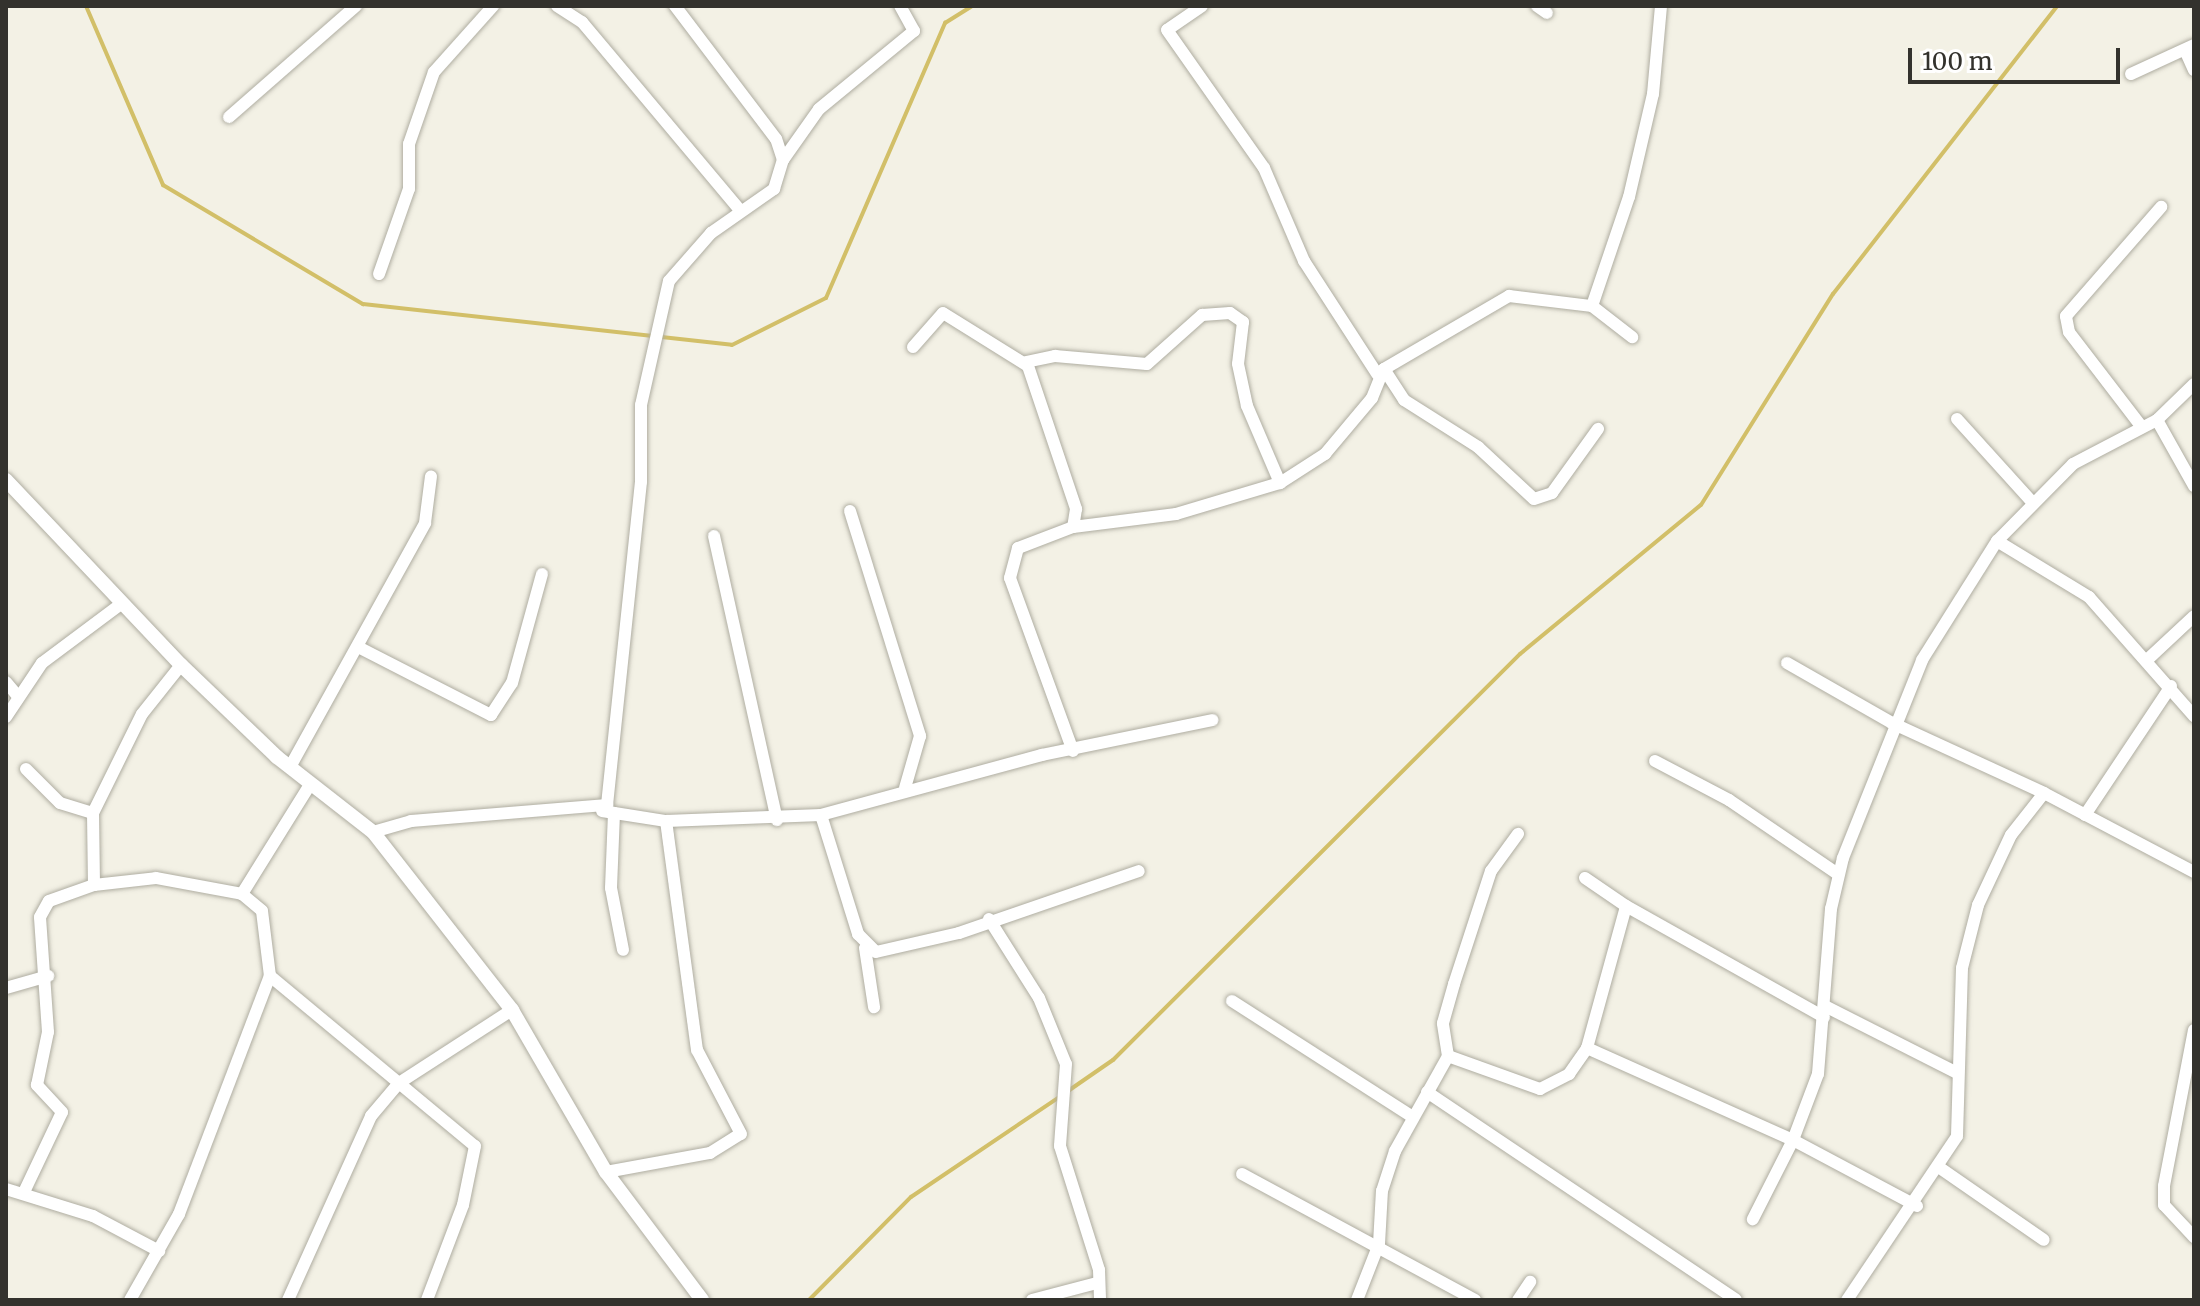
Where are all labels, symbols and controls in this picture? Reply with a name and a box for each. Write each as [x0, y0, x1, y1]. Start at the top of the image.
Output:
scale bar [1912, 32, 2124, 82]
text: 100 m [1922, 46, 1992, 77]

